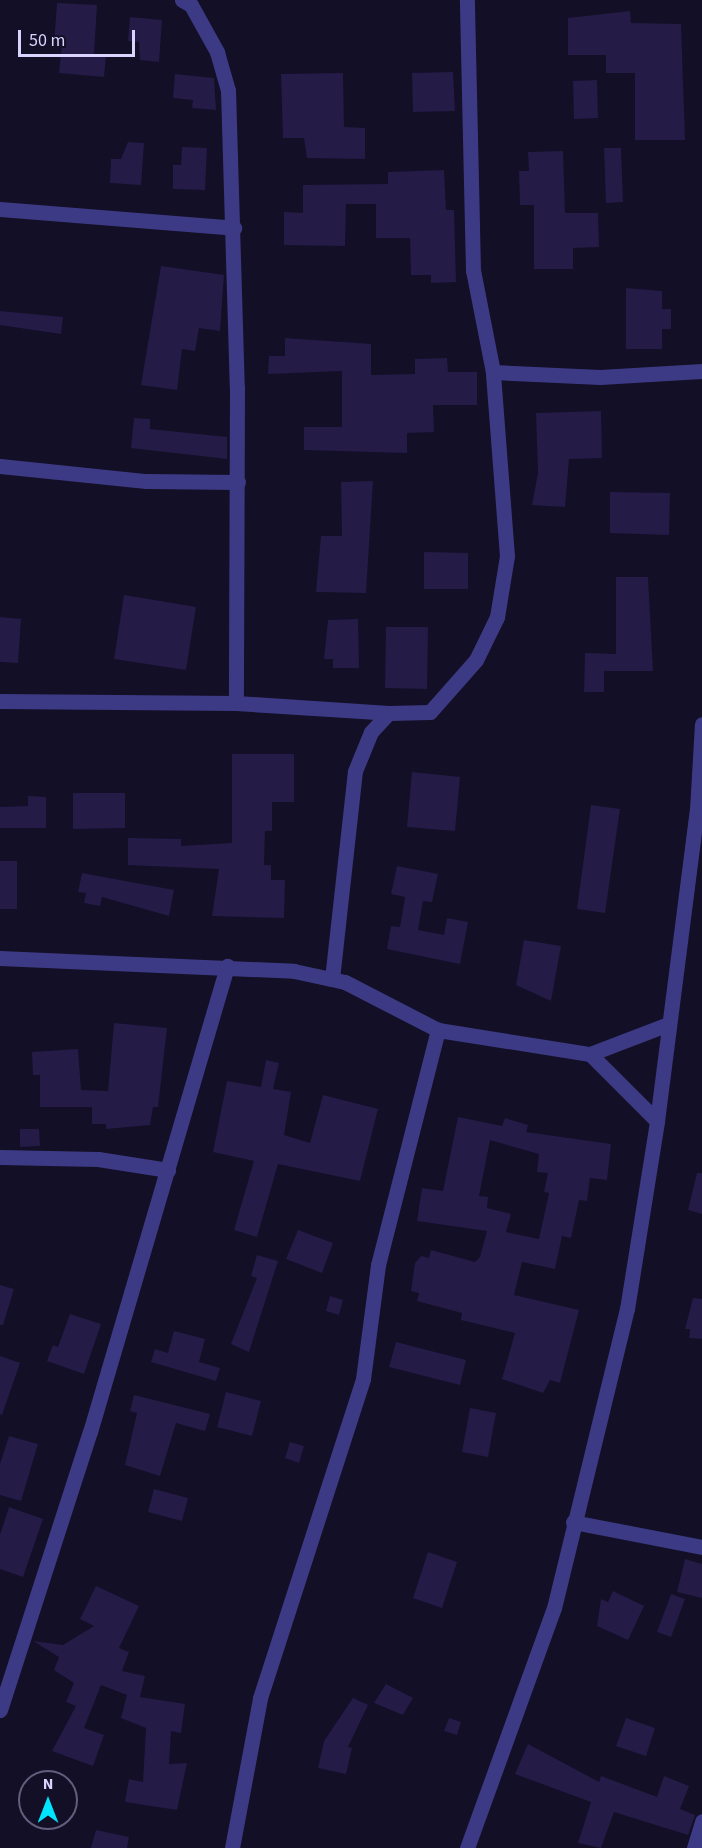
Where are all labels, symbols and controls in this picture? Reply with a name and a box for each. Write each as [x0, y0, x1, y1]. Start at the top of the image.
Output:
scale bar [21, 18, 138, 56]
text: 50 m [29, 28, 65, 53]
north arrow [18, 1770, 78, 1830]
text: N [43, 1773, 53, 1795]

